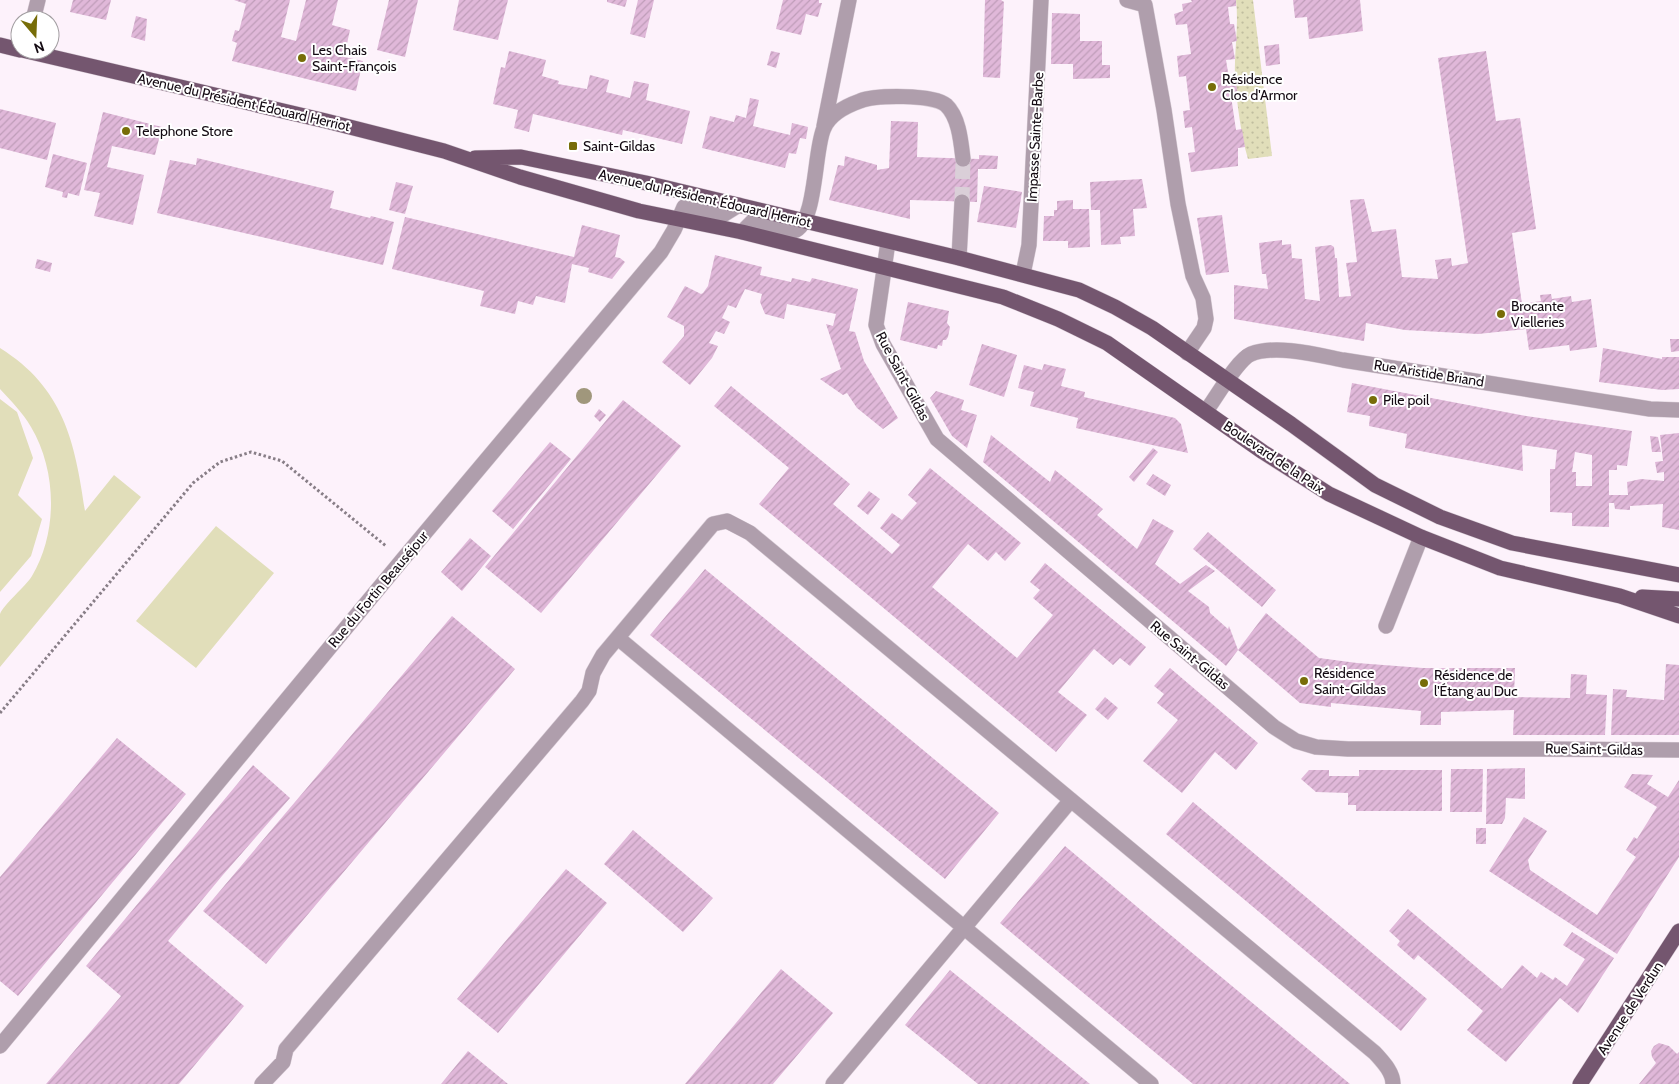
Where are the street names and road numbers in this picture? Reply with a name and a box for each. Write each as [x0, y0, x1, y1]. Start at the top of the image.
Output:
street label: Avenue du Président Édouard Herriot [136, 69, 352, 135]
street label: Impasse Sainte-Barbe [1023, 72, 1047, 202]
street label: Avenue du Président Édouard Herriot [597, 165, 813, 231]
street label: Rue Saint-Gildas [872, 329, 934, 424]
street label: Rue Aristide Briand [1373, 355, 1485, 391]
street label: Boulevard de la Paix [1220, 417, 1328, 498]
street label: Rue du Fortin Beauséjour [324, 527, 432, 651]
street label: Rue Saint-Gildas [1147, 617, 1233, 694]
street label: Rue Saint-Gildas [1545, 739, 1643, 759]
street label: Avenue de Verdun [1593, 958, 1667, 1058]

